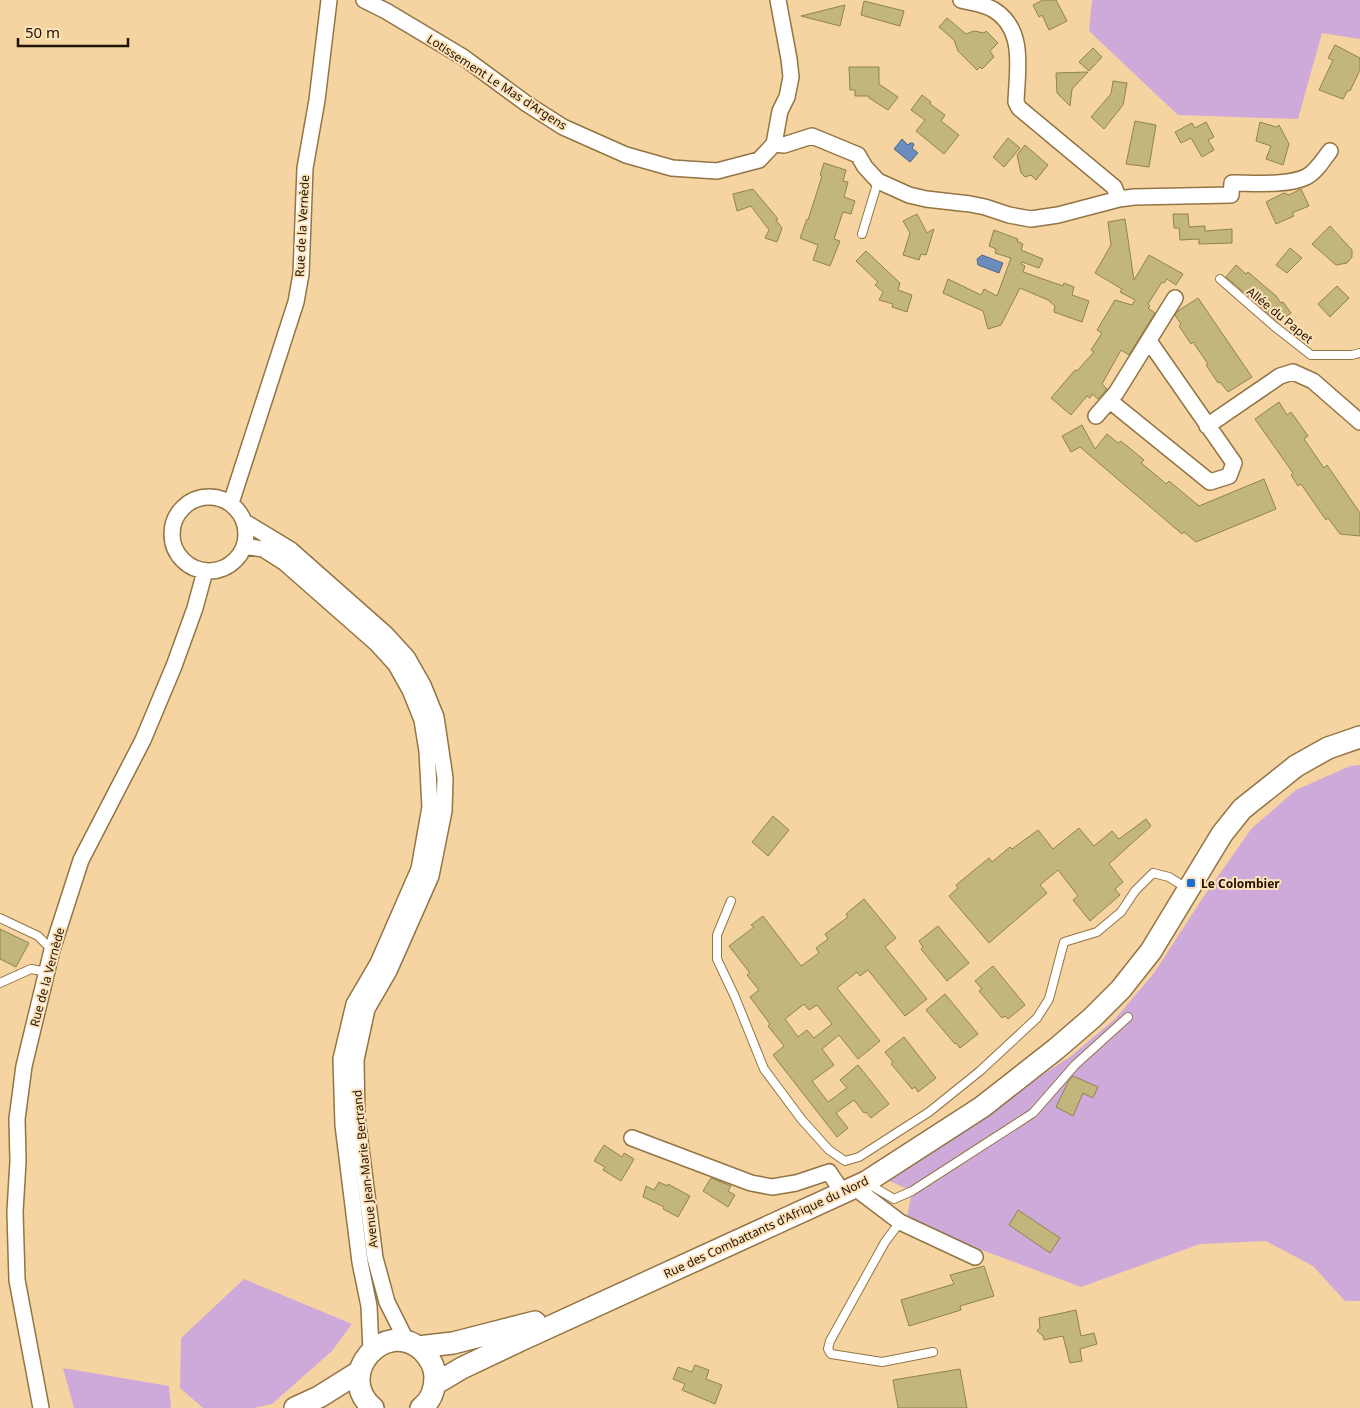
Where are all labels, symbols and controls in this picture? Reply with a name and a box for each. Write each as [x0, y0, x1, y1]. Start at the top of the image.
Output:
scale bar [18, 15, 128, 47]
text: 50 m [25, 22, 60, 42]
street label: Lotissement Le Mas d'Argens [424, 30, 571, 134]
street label: Rue de la Vernède [291, 174, 313, 277]
street label: Allée du Papet [1243, 283, 1317, 347]
place label: Le Colombier [1201, 875, 1280, 892]
marker: Le Colombier [1185, 877, 1197, 889]
street label: Rue de la Vernède [26, 925, 68, 1028]
street label: Avenue Jean-Marie Bertrand [348, 1089, 382, 1249]
street label: Rue des Combattants d'Afrique du Nord [661, 1172, 871, 1282]

